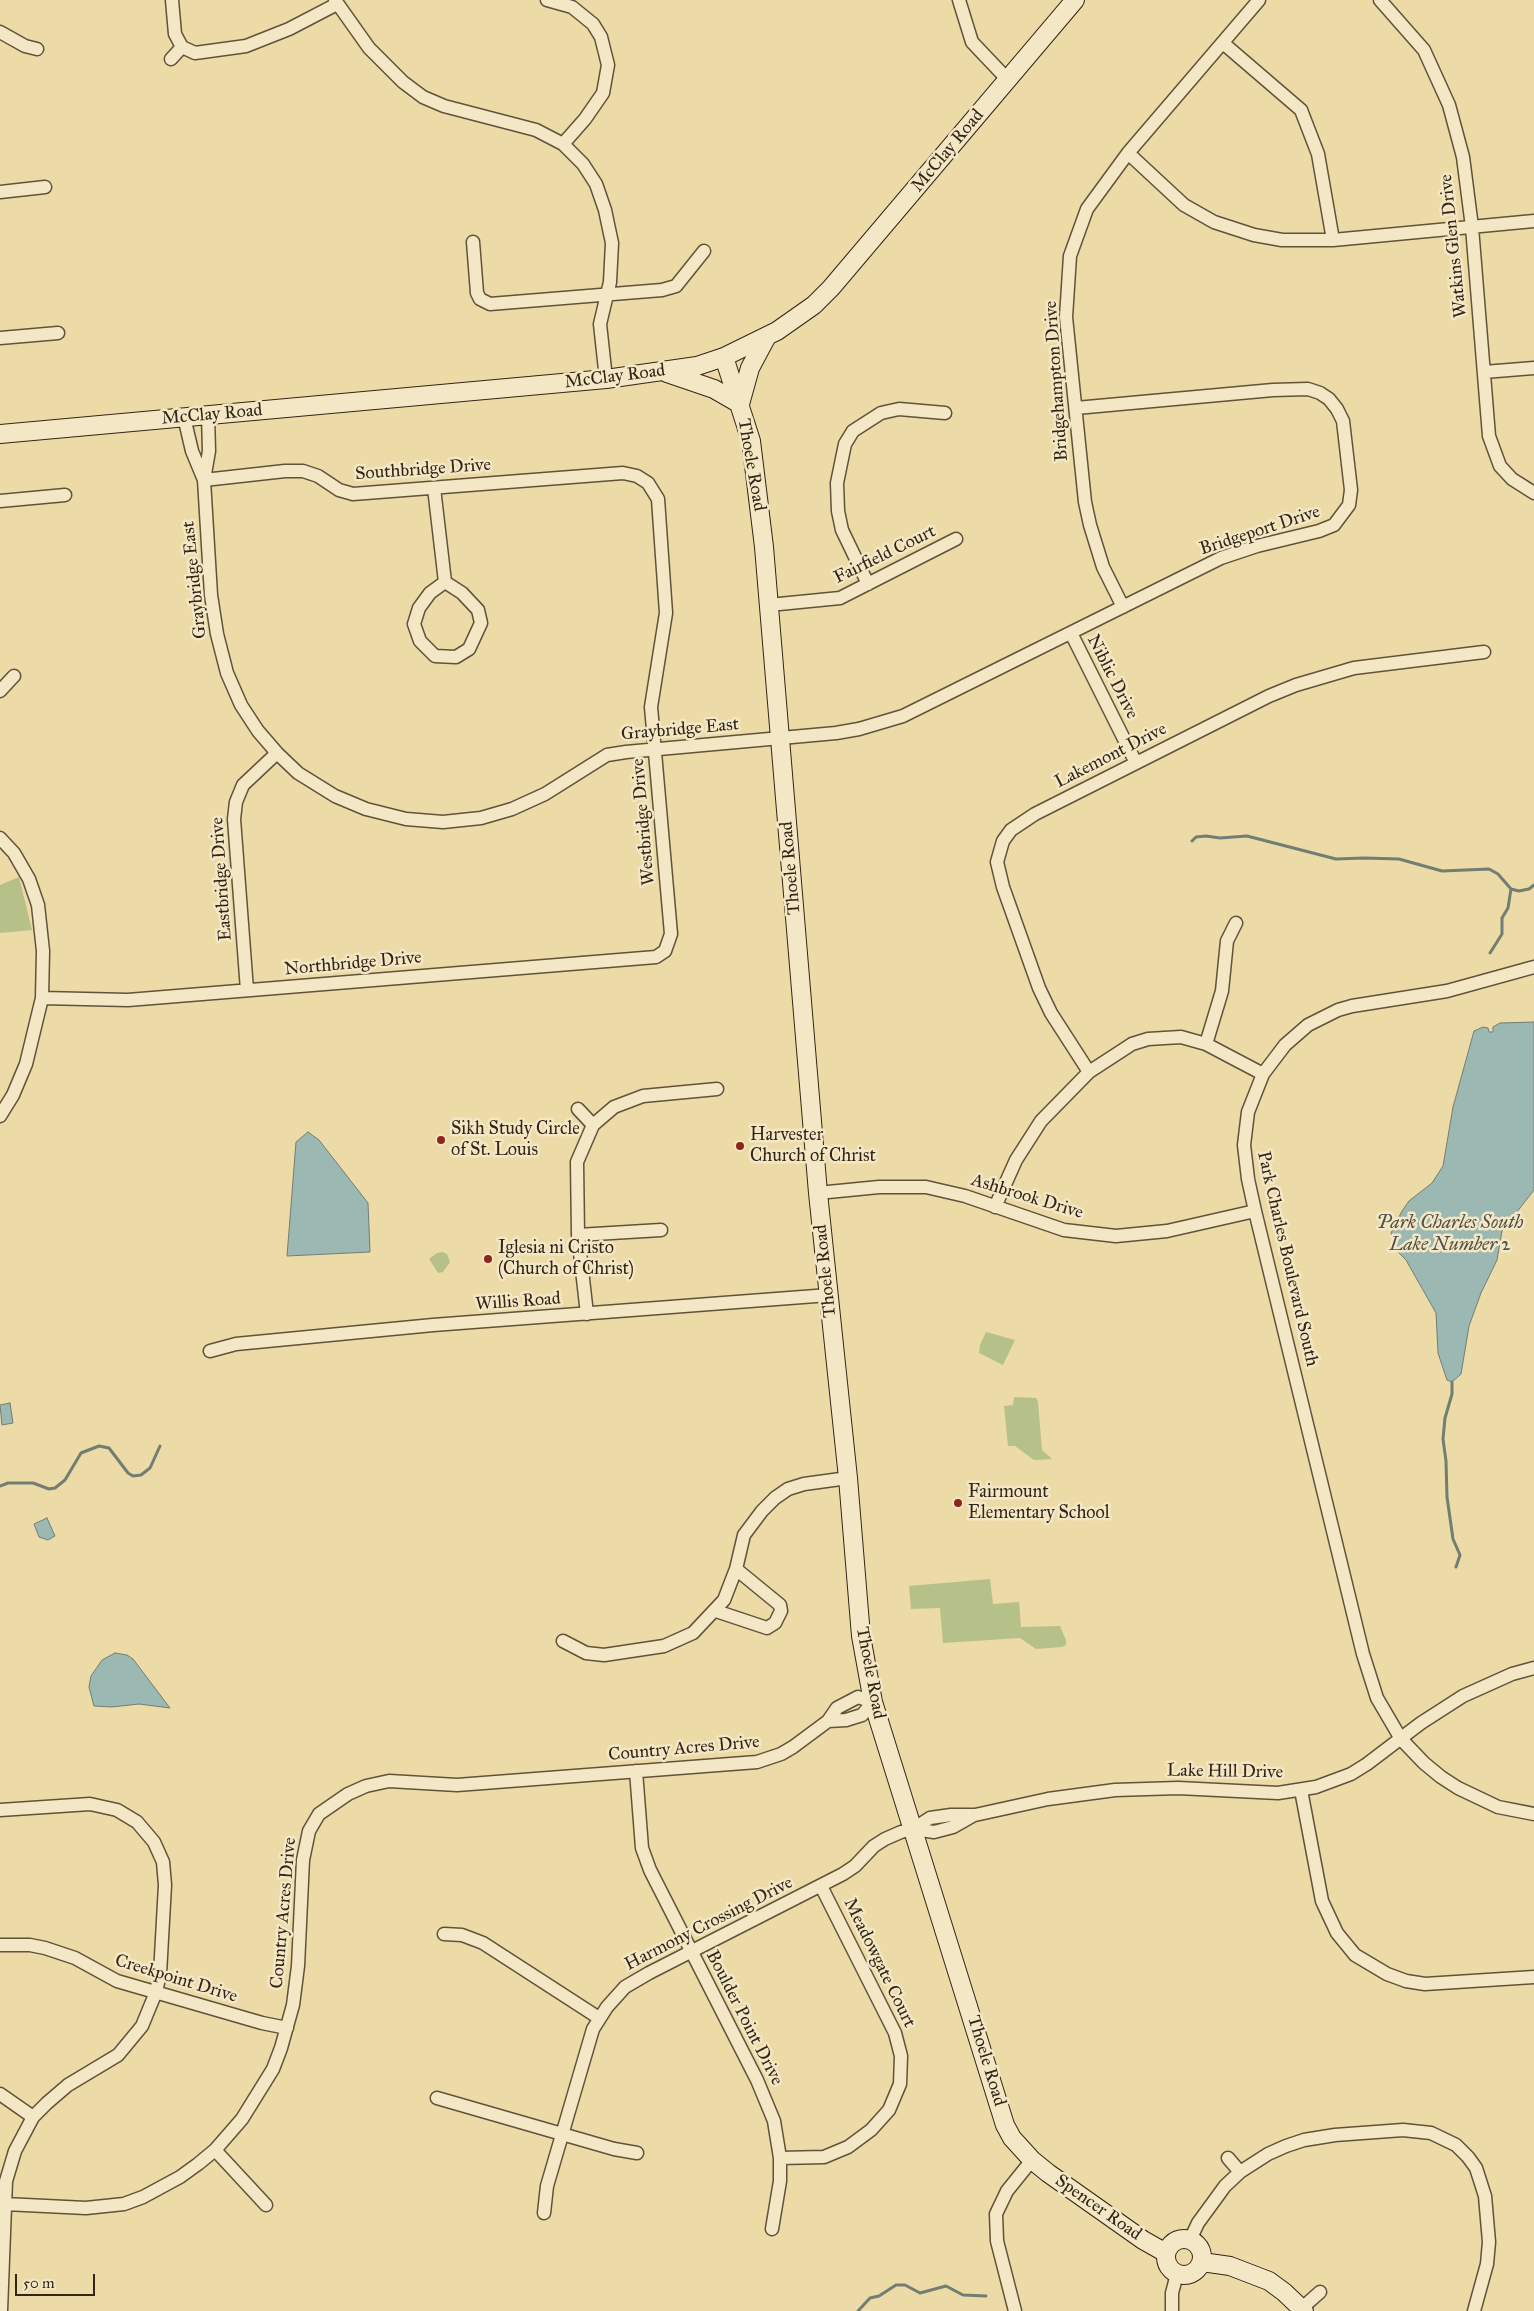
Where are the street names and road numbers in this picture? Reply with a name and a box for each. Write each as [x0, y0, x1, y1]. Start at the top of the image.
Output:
street label: McClay Road [907, 105, 989, 197]
street label: Watkins Glen Drive [1436, 173, 1472, 319]
street label: Bridgehampton Drive [1041, 300, 1073, 462]
street label: McClay Road [563, 360, 667, 394]
street label: McClay Road [161, 400, 263, 430]
street label: Thoele Road [732, 417, 770, 513]
street label: Southbridge Drive [354, 454, 492, 486]
street label: Bridgeport Drive [1197, 501, 1323, 561]
street label: Graybridge East [178, 520, 212, 640]
street label: Fairfield Court [831, 521, 939, 589]
street label: Niblic Drive [1082, 631, 1142, 723]
street label: Graybridge East [620, 714, 740, 746]
street label: Lakemont Drive [1052, 719, 1170, 793]
street label: Westbridge Drive [628, 758, 660, 886]
street label: Eastbridge Drive [207, 816, 237, 942]
street label: Thoele Road [776, 820, 806, 916]
street label: Northbridge Drive [283, 947, 423, 981]
street label: Park Charles Boulevard South [1252, 1149, 1322, 1369]
street label: Ashbrook Drive [968, 1170, 1086, 1224]
street label: Thoele Road [810, 1223, 842, 1319]
street label: Willis Road [475, 1288, 561, 1316]
street label: Thoele Road [850, 1625, 890, 1721]
street label: Country Acres Drive [607, 1732, 761, 1766]
street label: Lake Hill Drive [1167, 1760, 1283, 1784]
street label: Country Acres Drive [267, 1836, 301, 1990]
street label: Harmony Crossing Drive [621, 1872, 797, 1976]
street label: Meadowgate Court [838, 1895, 920, 2031]
street label: Boulder Point Drive [701, 1947, 787, 2089]
street label: Creekpoint Drive [112, 1950, 240, 2008]
street label: Thoele Road [962, 2013, 1010, 2109]
street label: Spencer Road [1051, 2170, 1145, 2246]

